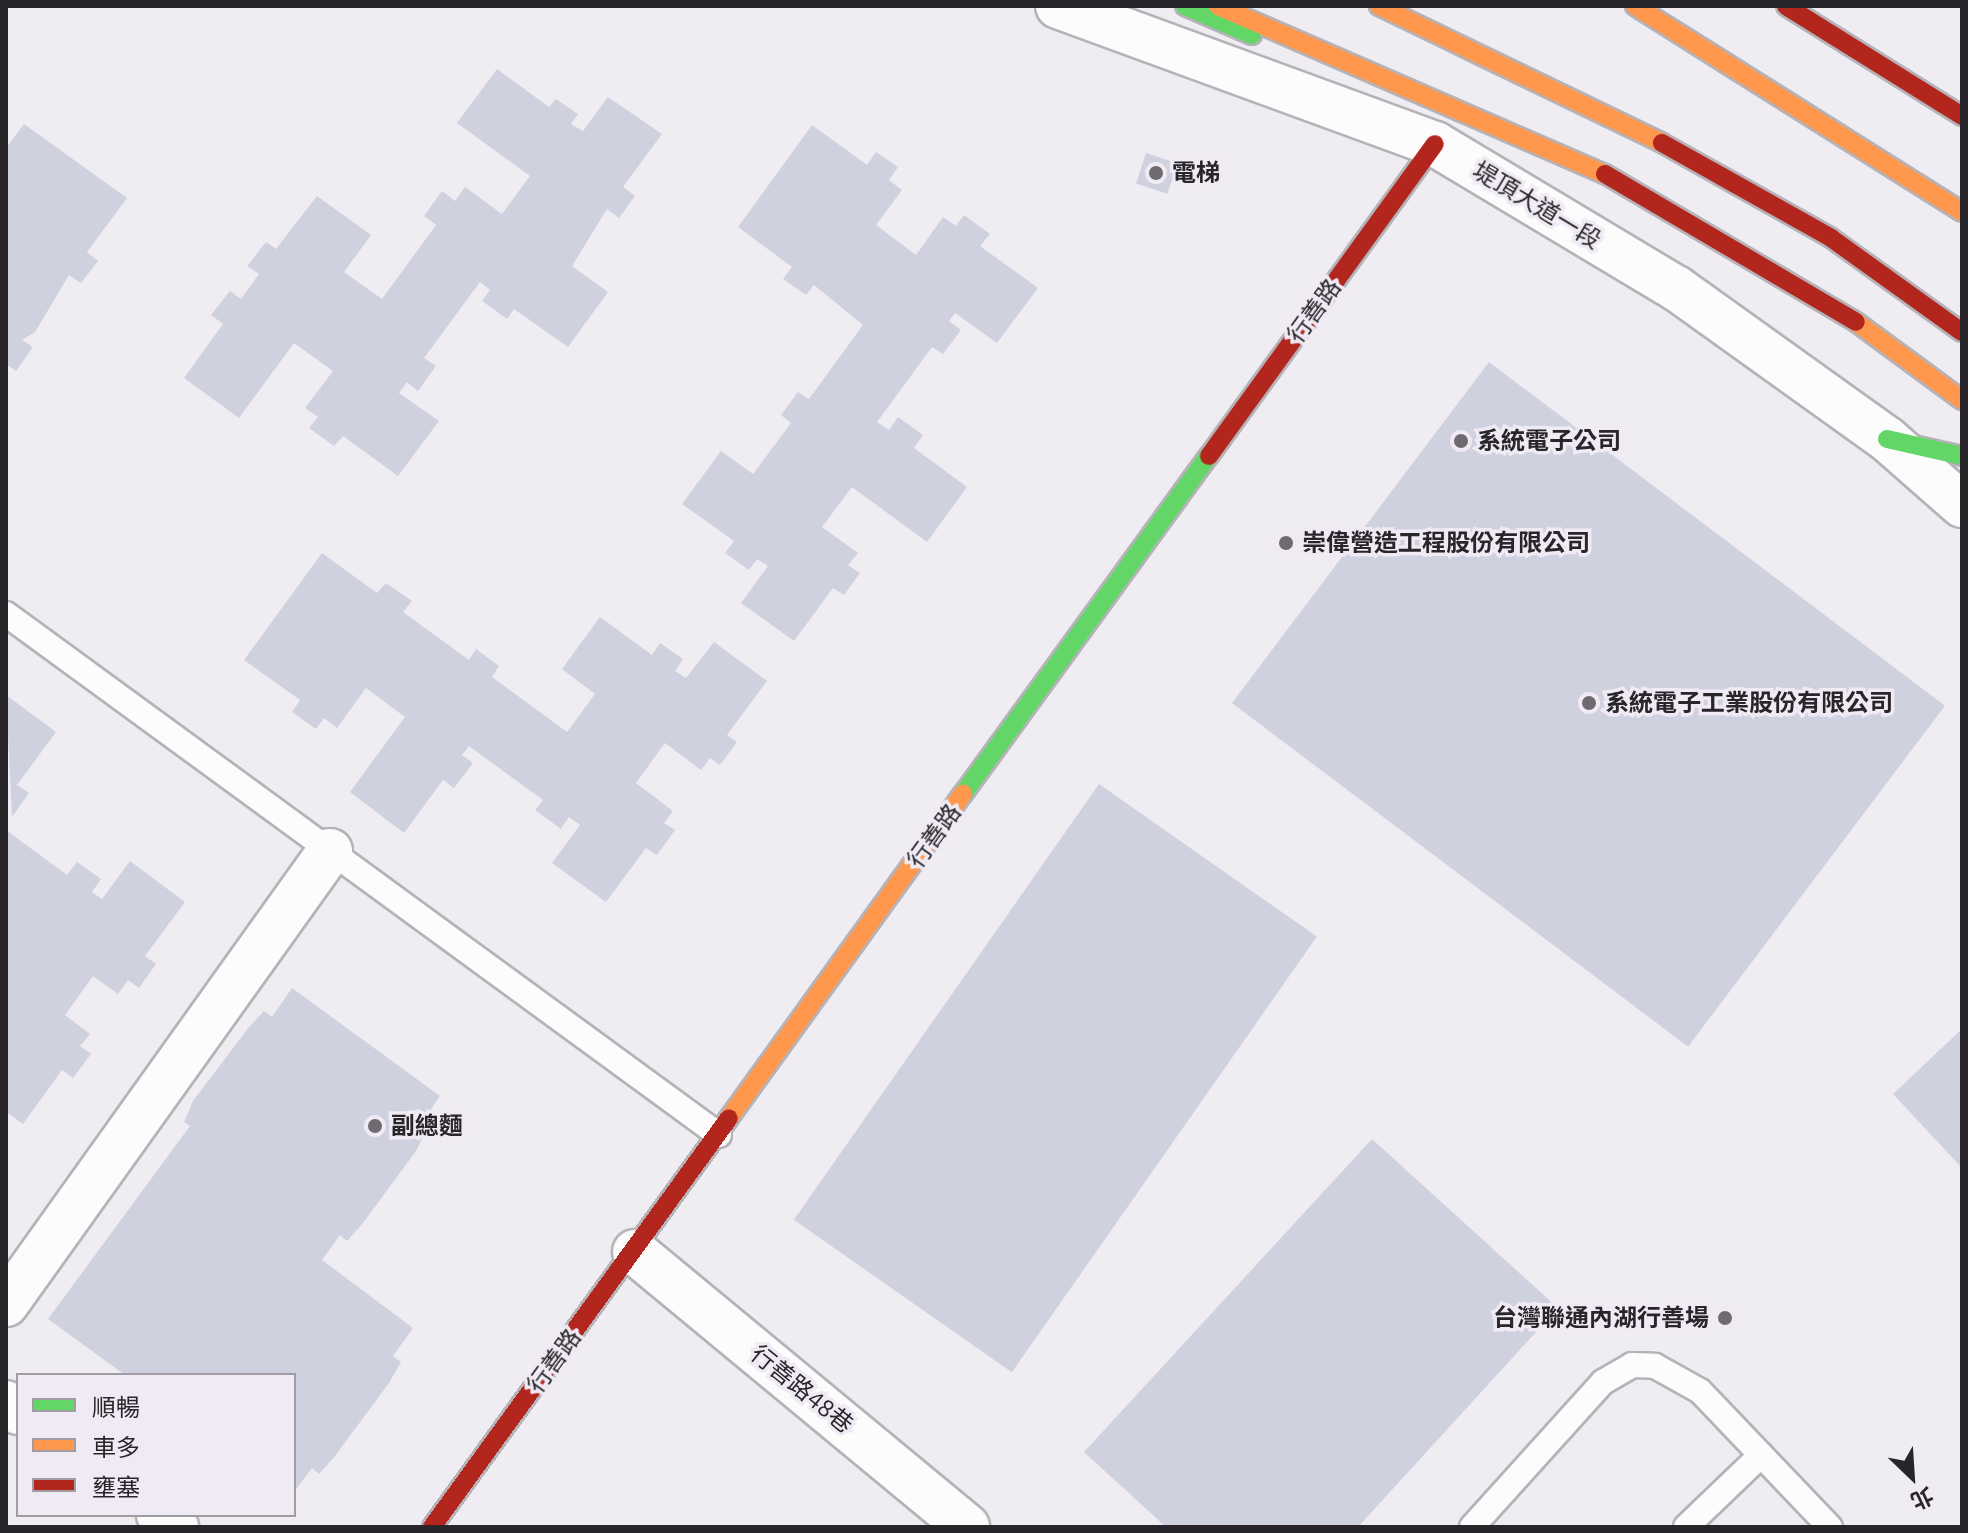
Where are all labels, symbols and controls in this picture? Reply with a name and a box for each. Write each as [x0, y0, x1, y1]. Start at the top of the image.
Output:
street label: 堤頂大道一段 [1468, 156, 1606, 254]
place label: 電梯 [1172, 159, 1220, 187]
marker: 電梯 [1147, 164, 1165, 182]
street label: 行善路 [1281, 273, 1347, 349]
place label: 系統電子公司 [1477, 427, 1621, 455]
marker: 系統電子公司 [1452, 432, 1470, 450]
place label: 崇偉營造工程股份有限公司 [1302, 529, 1590, 557]
marker: 崇偉營造工程股份有限公司 [1277, 534, 1295, 552]
place label: 系統電子工業股份有限公司 [1605, 689, 1893, 717]
marker: 系統電子工業股份有限公司 [1580, 694, 1598, 712]
street label: 行善路 [901, 798, 967, 874]
place label: 副總麵 [391, 1112, 463, 1140]
marker: 副總麵 [366, 1117, 384, 1135]
place label: 台灣聯通內湖行善場 [1493, 1304, 1709, 1332]
marker: 台灣聯通內湖行善場 [1716, 1309, 1734, 1327]
street label: 行善路 [521, 1323, 587, 1399]
street label: 行善路48巷 [745, 1339, 859, 1439]
legend [16, 1373, 296, 1517]
text: 順暢 [92, 1394, 140, 1421]
text: 車多 [92, 1434, 140, 1461]
north arrow [1872, 1437, 1952, 1517]
text: 壅塞 [92, 1474, 140, 1501]
text: 北 [1907, 1483, 1938, 1515]

